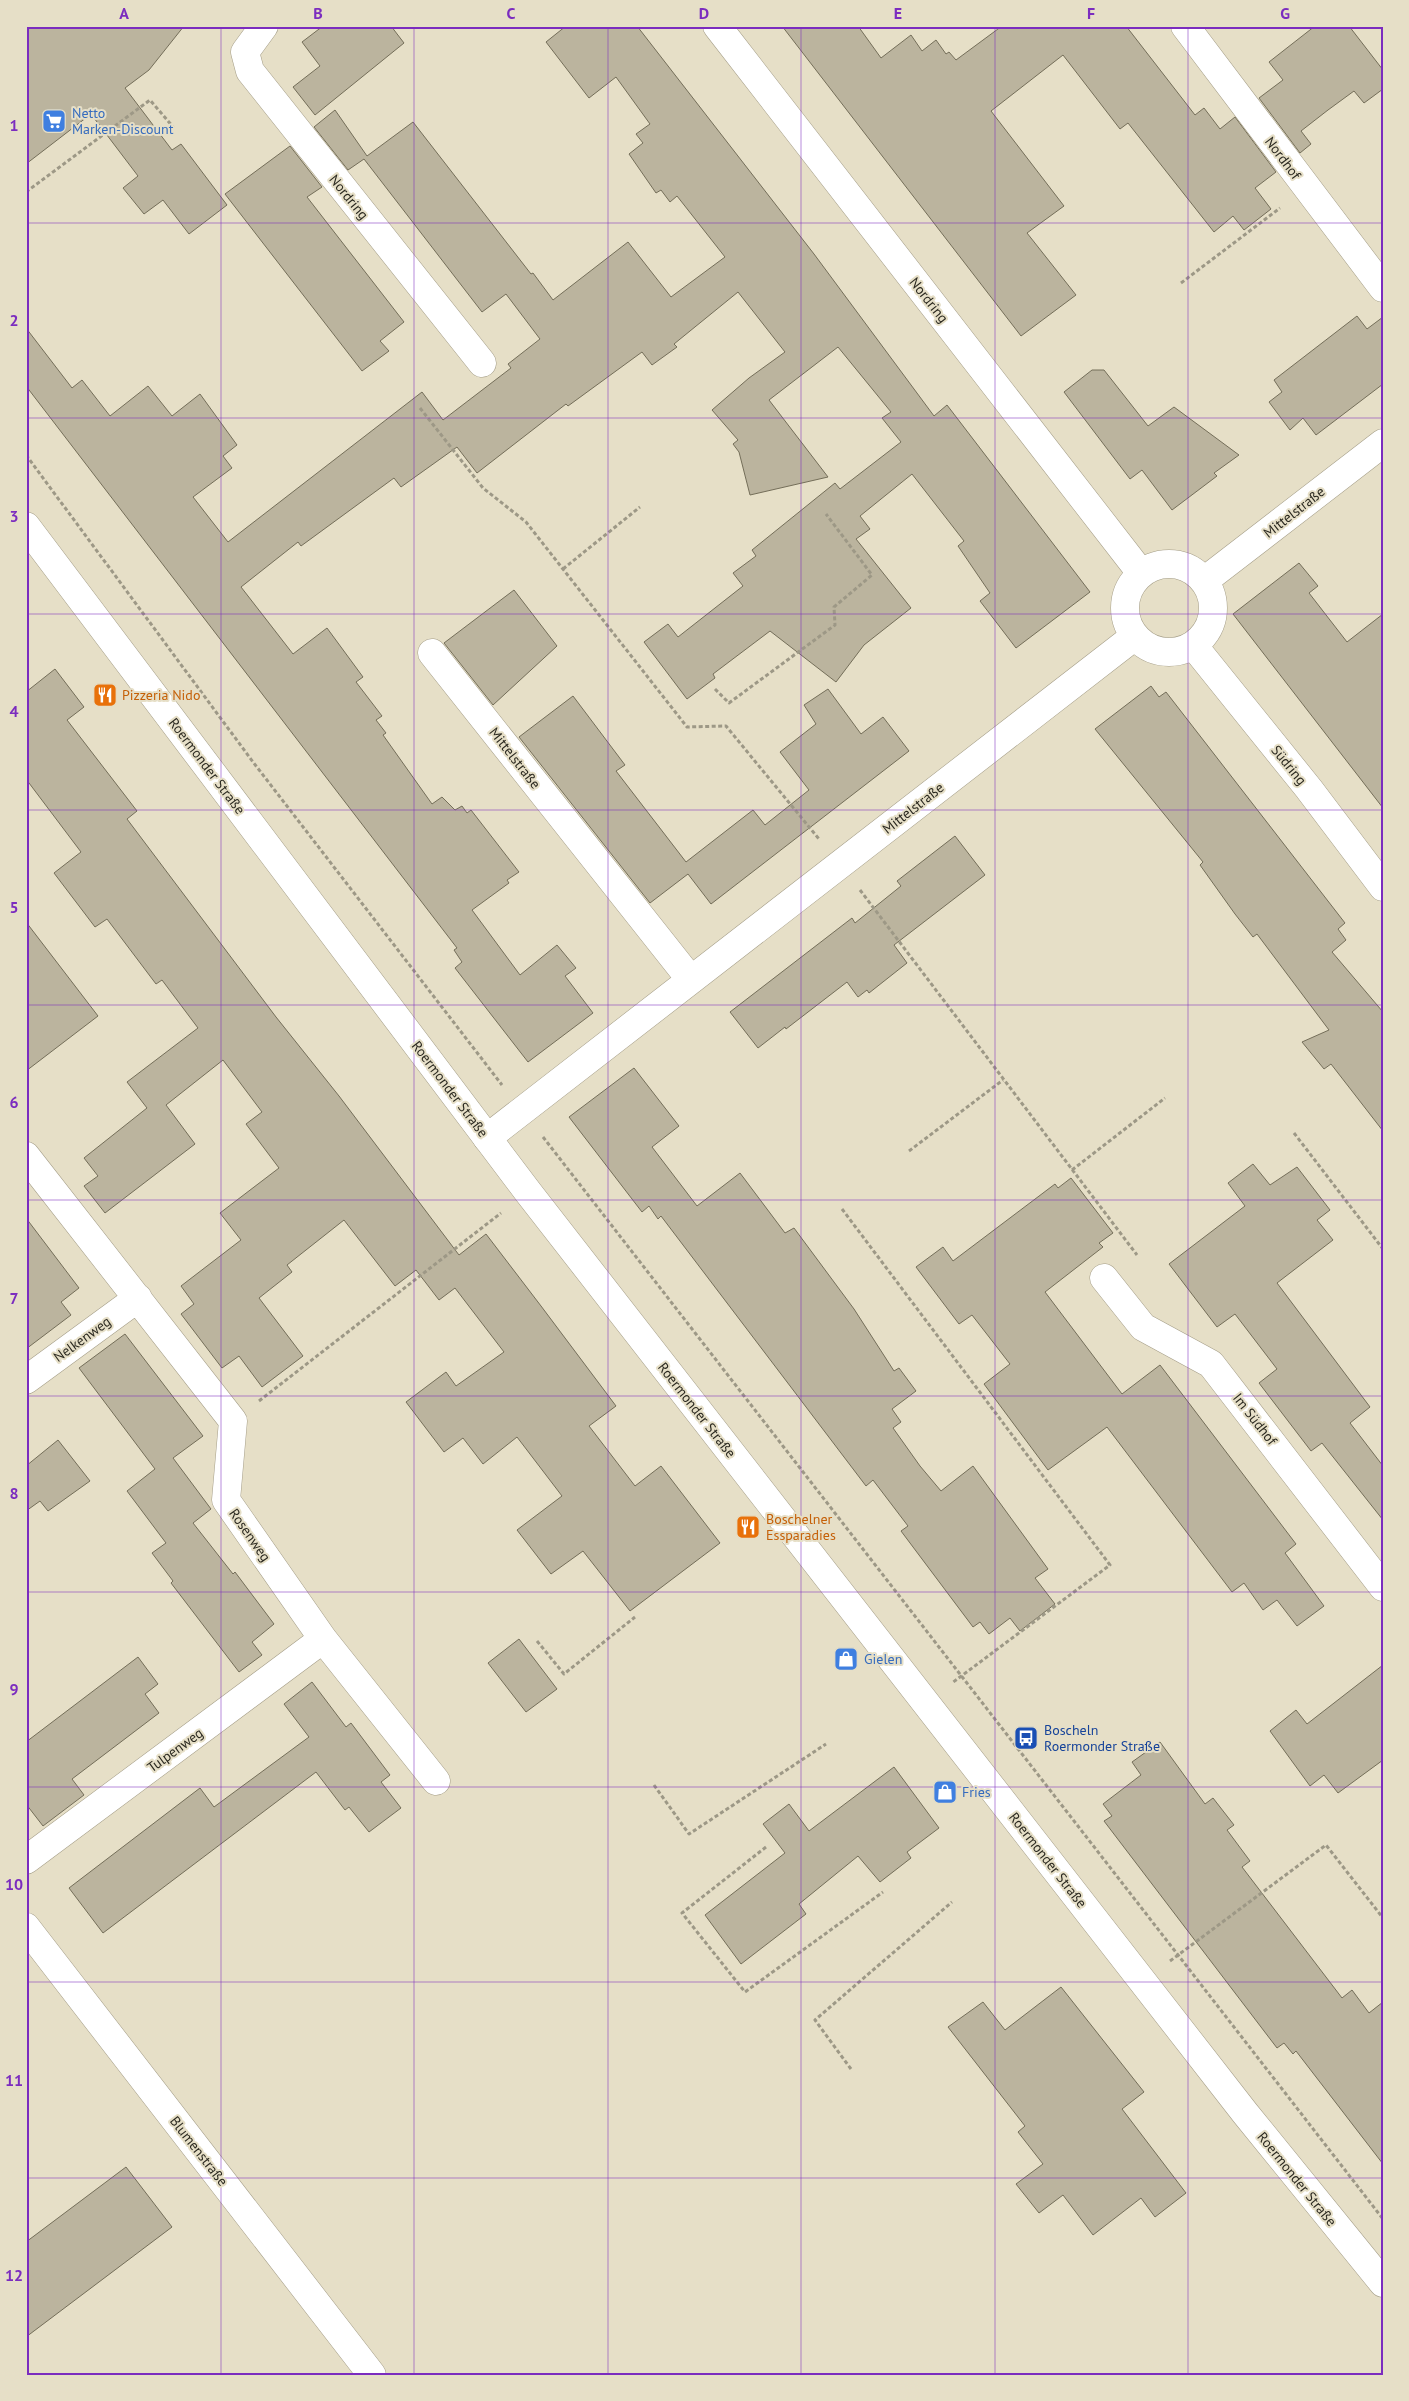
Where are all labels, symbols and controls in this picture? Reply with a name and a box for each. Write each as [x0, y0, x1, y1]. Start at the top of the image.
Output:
text: A [119, 3, 129, 23]
text: B [313, 3, 323, 23]
text: C [507, 3, 516, 23]
text: D [699, 3, 709, 23]
text: E [894, 3, 902, 23]
text: F [1087, 3, 1095, 23]
text: G [1280, 3, 1290, 23]
place label: Netto Marken-Discount [72, 104, 174, 138]
supermarket icon: Netto Marken-Discount [41, 108, 67, 134]
text: 1 [9, 115, 19, 135]
street label: Nordhof [1261, 133, 1305, 183]
street label: Nordring [325, 171, 373, 223]
street label: Nordring [906, 274, 952, 326]
text: 2 [9, 310, 19, 330]
street label: Mittelstraße [1260, 482, 1328, 542]
text: 3 [9, 506, 19, 526]
restaurant icon: Pizzeria Nido [92, 682, 118, 708]
place label: Pizzeria Nido [122, 686, 200, 704]
text: 4 [9, 701, 19, 721]
street label: Roermonder Straße [165, 714, 249, 818]
street label: Mittelstraße [485, 724, 545, 792]
street label: Südring [1267, 741, 1311, 789]
street label: Mittelstraße [879, 778, 947, 838]
text: 5 [9, 897, 19, 917]
street label: Roermonder Straße [408, 1037, 492, 1141]
text: 6 [9, 1092, 19, 1112]
text: 7 [9, 1288, 19, 1308]
street label: Nelkenweg [50, 1312, 114, 1366]
street label: Roermonder Straße [654, 1359, 740, 1461]
street label: Im Südhof [1229, 1389, 1281, 1449]
text: 8 [9, 1483, 19, 1503]
street label: Rosenweg [225, 1505, 275, 1565]
place label: Boschelner Essparadies [766, 1510, 836, 1544]
restaurant icon: Boschelner Essparadies [735, 1514, 761, 1540]
shop icon: Gielen [833, 1646, 859, 1672]
place label: Gielen [864, 1650, 902, 1668]
text: 9 [9, 1679, 19, 1699]
place label: Boscheln Roermonder Straße [1044, 1721, 1160, 1755]
street label: Tulpenweg [143, 1724, 207, 1776]
bus stop icon: Boscheln Roermonder Straße [1013, 1725, 1039, 1751]
shop icon: Fries [932, 1779, 958, 1805]
place label: Fries [962, 1783, 991, 1801]
street label: Roermonder Straße [1005, 1809, 1091, 1911]
text: 10 [5, 1874, 23, 1894]
text: 11 [5, 2070, 23, 2090]
street label: Blumenstraße [166, 2112, 232, 2190]
street label: Roermonder Straße [1254, 2128, 1340, 2230]
text: 12 [5, 2265, 23, 2285]

